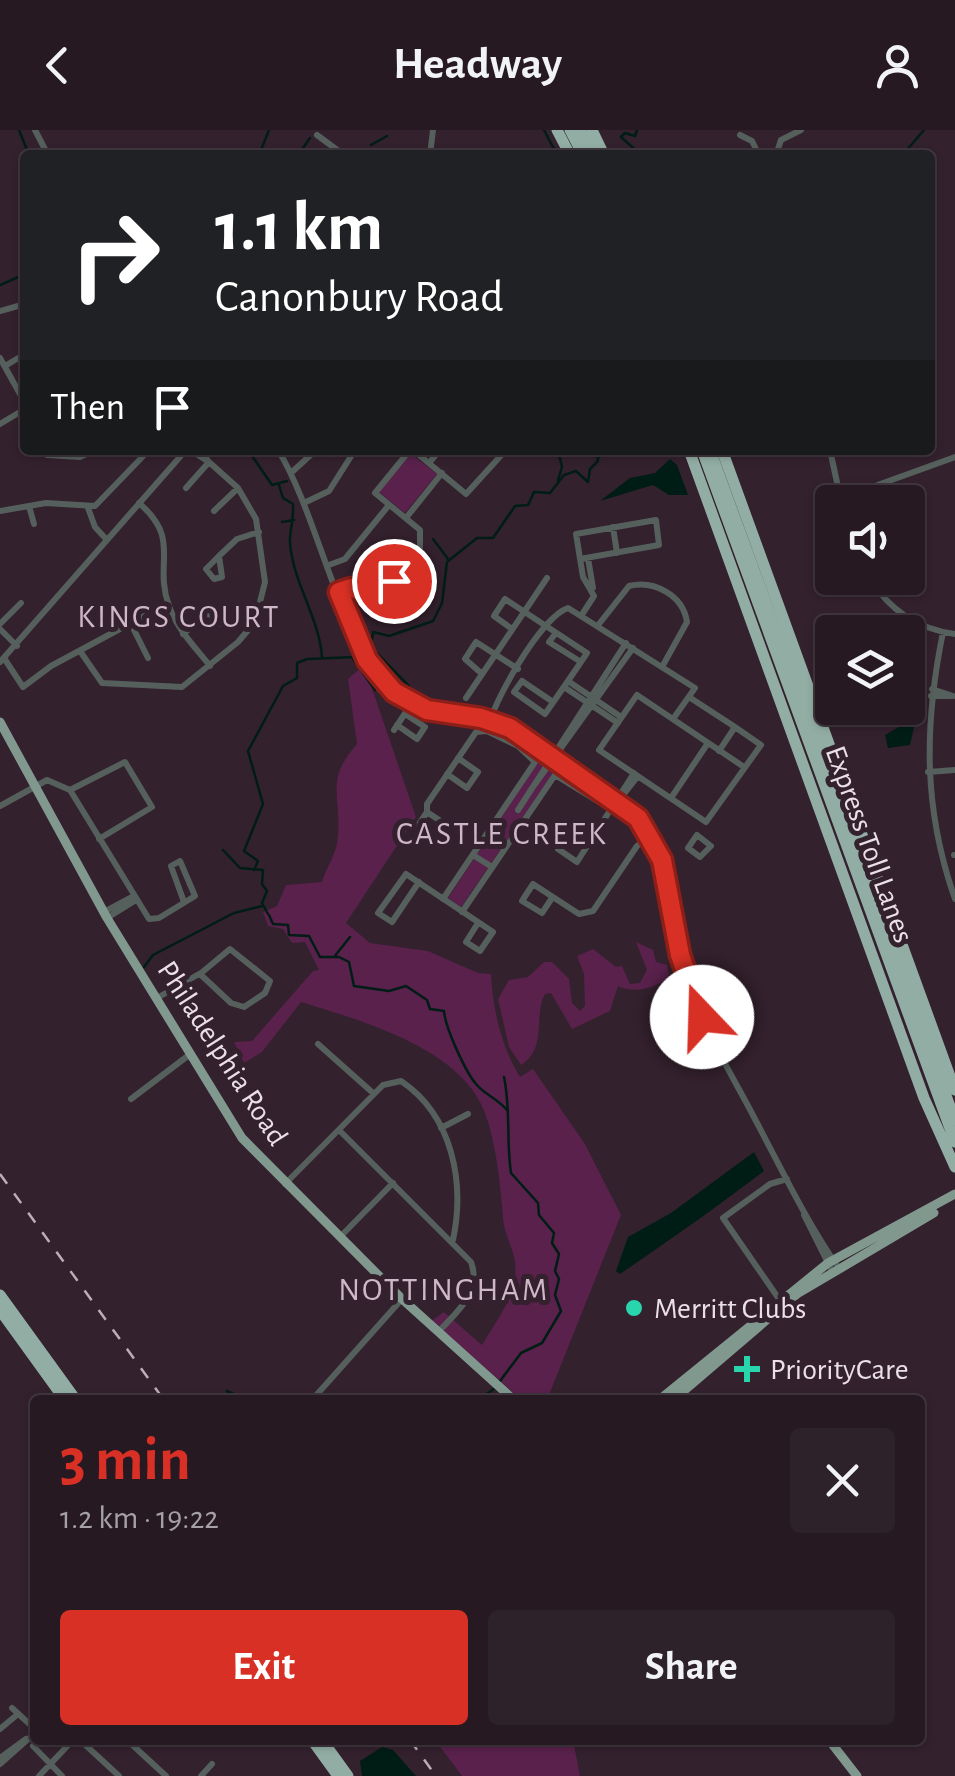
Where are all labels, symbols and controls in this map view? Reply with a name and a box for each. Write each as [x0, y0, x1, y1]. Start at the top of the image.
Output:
icon: back [30, 38, 85, 93]
icon: person [870, 38, 925, 93]
text: Headway [393, 42, 562, 87]
icon: right [50, 190, 180, 320]
text: 1.1 km [215, 193, 383, 263]
text: Canonbury Road [215, 275, 504, 320]
icon: arrive [145, 380, 200, 435]
text: Then [50, 389, 125, 427]
map controls [815, 485, 925, 725]
button: sound [815, 485, 925, 595]
pin [352, 539, 437, 624]
icon: arrive [367, 554, 422, 609]
district label: KINGS COURT [77, 601, 281, 633]
button: layers [815, 615, 925, 725]
street label: Express Toll Lanes [820, 742, 919, 947]
district label: CASTLE CREEK [396, 818, 608, 850]
street label: Philadelphia Road [152, 956, 293, 1151]
position arrow [650, 965, 754, 1069]
district label: NOTTINGHAM [338, 1274, 550, 1306]
place label: Merritt Clubs [654, 1294, 806, 1324]
marker: Merritt Clubs [623, 1297, 645, 1319]
place label: PriorityCare [770, 1355, 909, 1385]
marker: PriorityCare [734, 1356, 760, 1382]
button: close [790, 1428, 895, 1533]
text: 3 min [60, 1431, 191, 1491]
text: 1.2 km · 19:22 [60, 1502, 219, 1534]
button: Exit [60, 1610, 468, 1725]
button: Share [488, 1610, 895, 1725]

